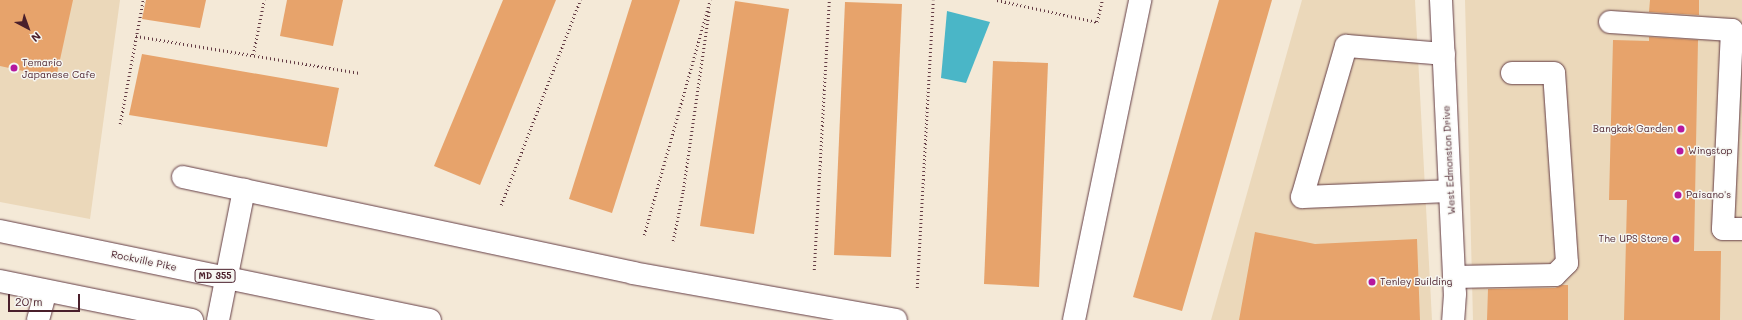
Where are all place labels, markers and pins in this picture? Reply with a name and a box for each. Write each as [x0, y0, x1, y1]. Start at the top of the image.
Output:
place label: Temario Japanese Cafe [22, 56, 96, 80]
marker: Temario Japanese Cafe [9, 63, 19, 73]
place label: Bangkok Garden [1593, 123, 1673, 135]
marker: Bangkok Garden [1676, 124, 1686, 134]
place label: Wingstop [1688, 145, 1733, 157]
marker: Wingstop [1675, 146, 1685, 156]
place label: Paisano's [1686, 189, 1731, 201]
marker: Paisano's [1673, 190, 1683, 200]
place label: The UPS Store [1599, 233, 1668, 245]
marker: The UPS Store [1671, 234, 1681, 244]
place label: Tenley Building [1380, 276, 1452, 288]
marker: Tenley Building [1367, 277, 1377, 287]

